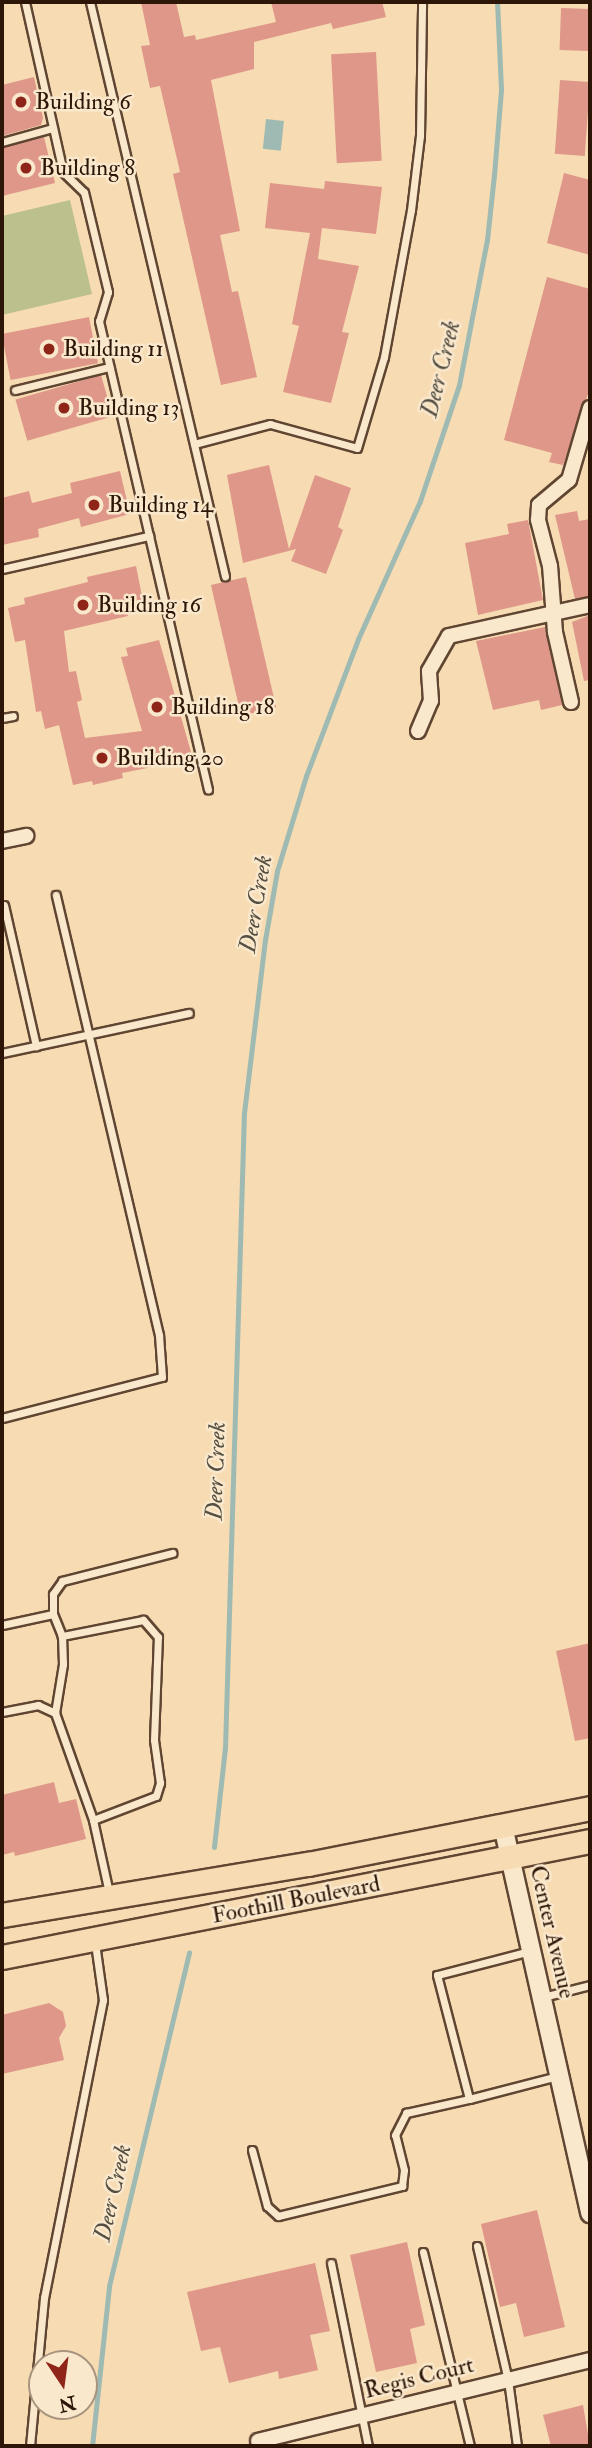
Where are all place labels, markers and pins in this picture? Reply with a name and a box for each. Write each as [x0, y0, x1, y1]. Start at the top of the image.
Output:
place label: Building 6 [35, 88, 131, 116]
marker: Building 6 [13, 94, 29, 110]
place label: Building 8 [40, 154, 135, 182]
marker: Building 8 [18, 160, 34, 176]
place label: Building 11 [63, 335, 164, 363]
marker: Building 11 [41, 341, 57, 357]
place label: Building 13 [78, 394, 179, 422]
marker: Building 13 [56, 400, 72, 416]
place label: Building 14 [108, 491, 213, 519]
marker: Building 14 [86, 497, 102, 513]
place label: Building 16 [97, 591, 201, 619]
marker: Building 16 [75, 597, 91, 613]
place label: Building 18 [171, 693, 274, 721]
marker: Building 18 [149, 699, 165, 715]
place label: Building 20 [116, 744, 224, 772]
marker: Building 20 [94, 750, 110, 766]

